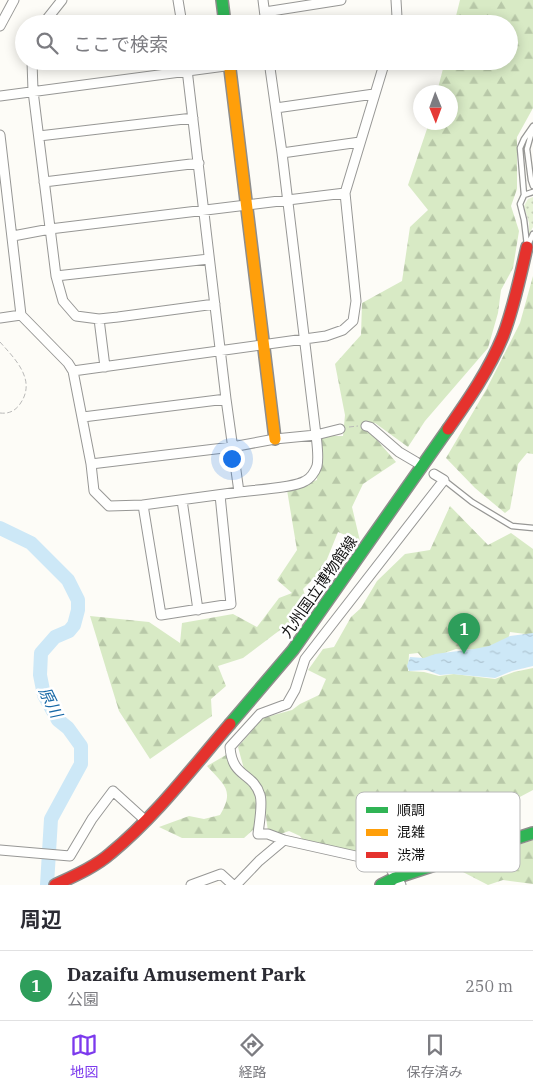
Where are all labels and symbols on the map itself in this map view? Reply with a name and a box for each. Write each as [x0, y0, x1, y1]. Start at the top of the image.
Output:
north arrow [413, 85, 458, 130]
your location [219, 446, 245, 472]
street label: 九州国立博物館線 [276, 532, 361, 641]
pin: 1 [448, 613, 480, 654]
water label: 原川 [35, 683, 68, 723]
legend [356, 792, 520, 872]
text: 順調 [397, 801, 425, 819]
text: 混雑 [397, 823, 425, 841]
text: 渋滞 [397, 846, 425, 864]

